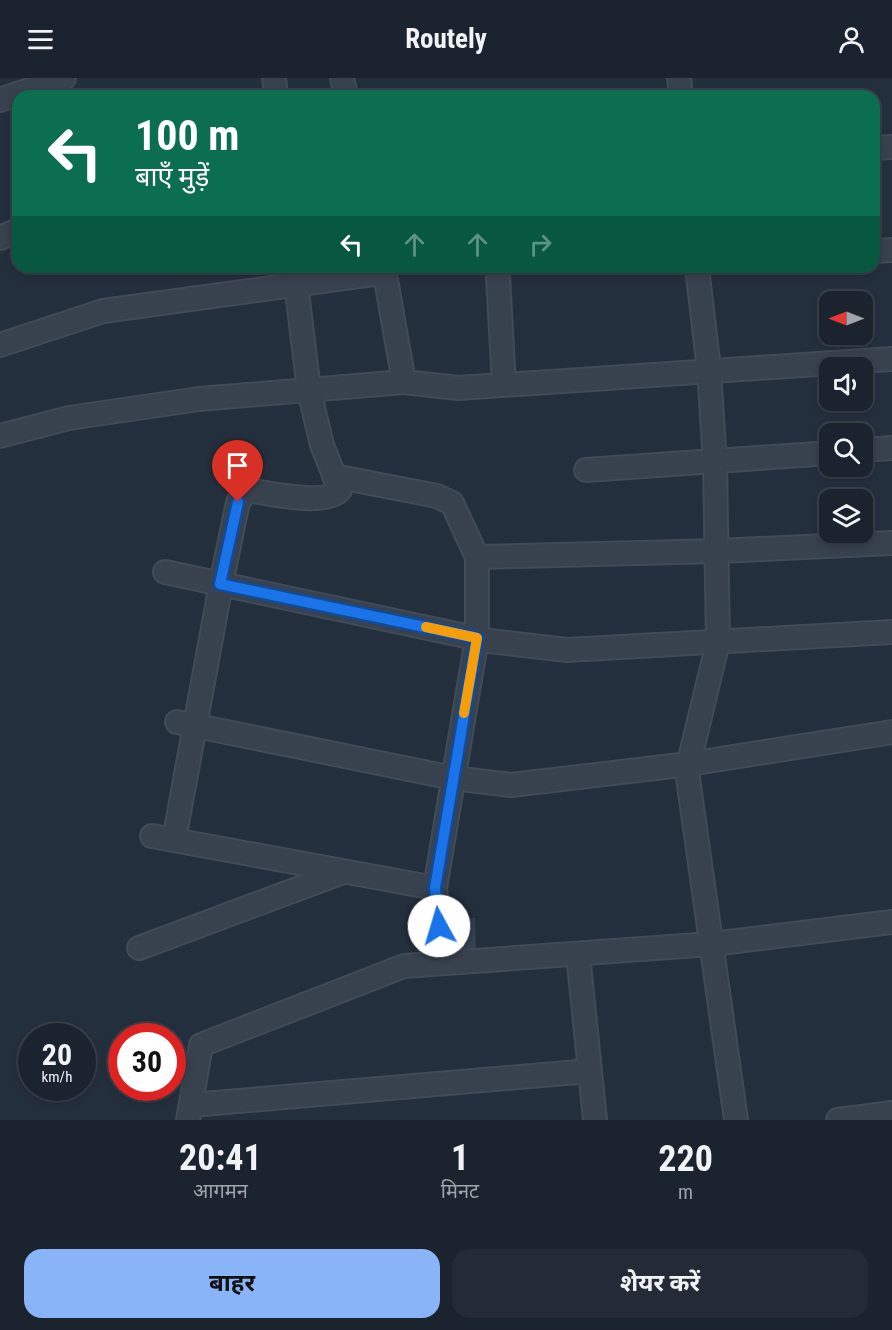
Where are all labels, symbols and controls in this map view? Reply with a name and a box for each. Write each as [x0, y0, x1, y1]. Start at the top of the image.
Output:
icon: menu [24, 23, 57, 56]
text: Routely [405, 23, 487, 55]
icon: person [835, 23, 868, 56]
text: 100 m [135, 111, 240, 160]
icon: left [36, 114, 114, 192]
text: बाएँ मुड़ें [135, 161, 209, 193]
icon: left [335, 228, 368, 261]
icon: ahead [398, 228, 431, 261]
icon: ahead [461, 228, 494, 261]
icon: right [524, 228, 557, 261]
north arrow [819, 291, 873, 345]
map controls [819, 291, 873, 543]
button: sound [819, 357, 873, 411]
button: search [819, 423, 873, 477]
pin [212, 440, 263, 502]
icon: arrive [221, 449, 254, 482]
button: layers [819, 489, 873, 543]
position arrow [407, 894, 471, 958]
speed limit sign: 30 [108, 1023, 186, 1101]
text: 20 [42, 1037, 72, 1072]
text: km/h [42, 1068, 72, 1086]
text: 20:41 [179, 1137, 262, 1179]
text: 1 [451, 1137, 469, 1179]
text: 220 [658, 1138, 713, 1180]
text: आगमन [193, 1179, 248, 1203]
text: मिनट [441, 1179, 479, 1203]
text: m [678, 1180, 693, 1204]
button: बाहर [24, 1249, 440, 1318]
button: शेयर करें [452, 1249, 868, 1318]

